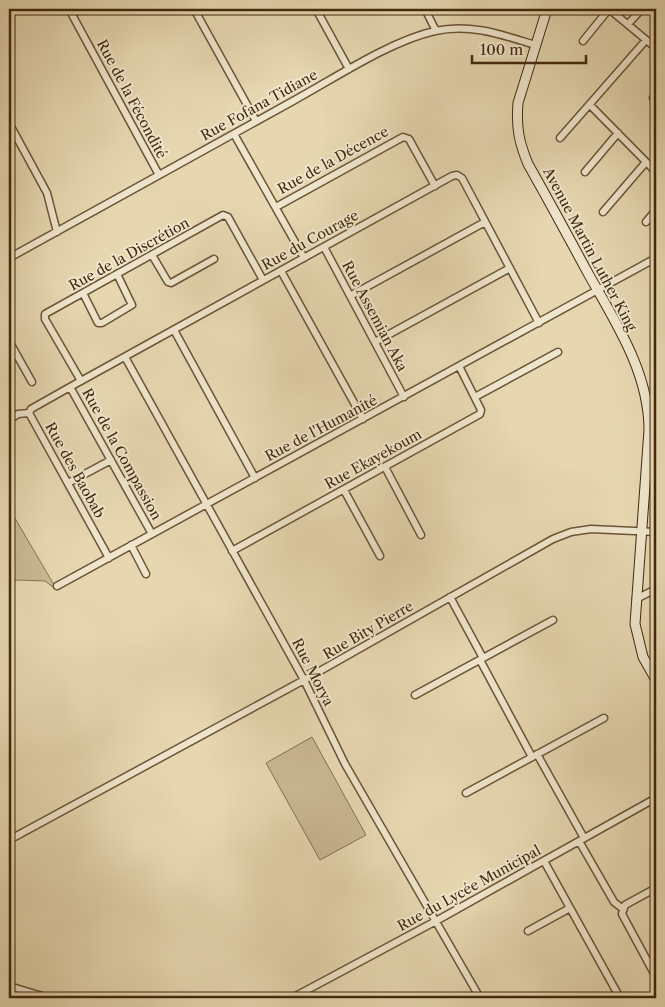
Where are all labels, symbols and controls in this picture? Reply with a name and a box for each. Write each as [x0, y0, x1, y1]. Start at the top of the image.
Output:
scale bar [472, 32, 586, 64]
street label: Rue de la Fécondité [93, 36, 171, 162]
text: 100 m [480, 40, 523, 59]
street label: Rue Fofana Tidiane [198, 65, 321, 145]
street label: Rue de la Décence [274, 122, 392, 198]
street label: Avenue Martin Luther King [539, 163, 641, 334]
street label: Rue du Courage [259, 206, 362, 274]
street label: Rue de la Discrétion [66, 213, 193, 295]
street label: Rue Assemian Aka [338, 258, 412, 375]
street label: Rue de la Compassion [78, 385, 166, 523]
street label: Rue de l'Humanité [262, 391, 380, 465]
street label: Rue des Baobab [41, 419, 109, 521]
street label: Rue Ekayekoum [321, 425, 425, 493]
street label: Rue Bity Pierre [320, 597, 416, 663]
street label: Rue Morya [288, 635, 338, 709]
street label: Rue du Lycée Municipal [394, 841, 544, 935]

